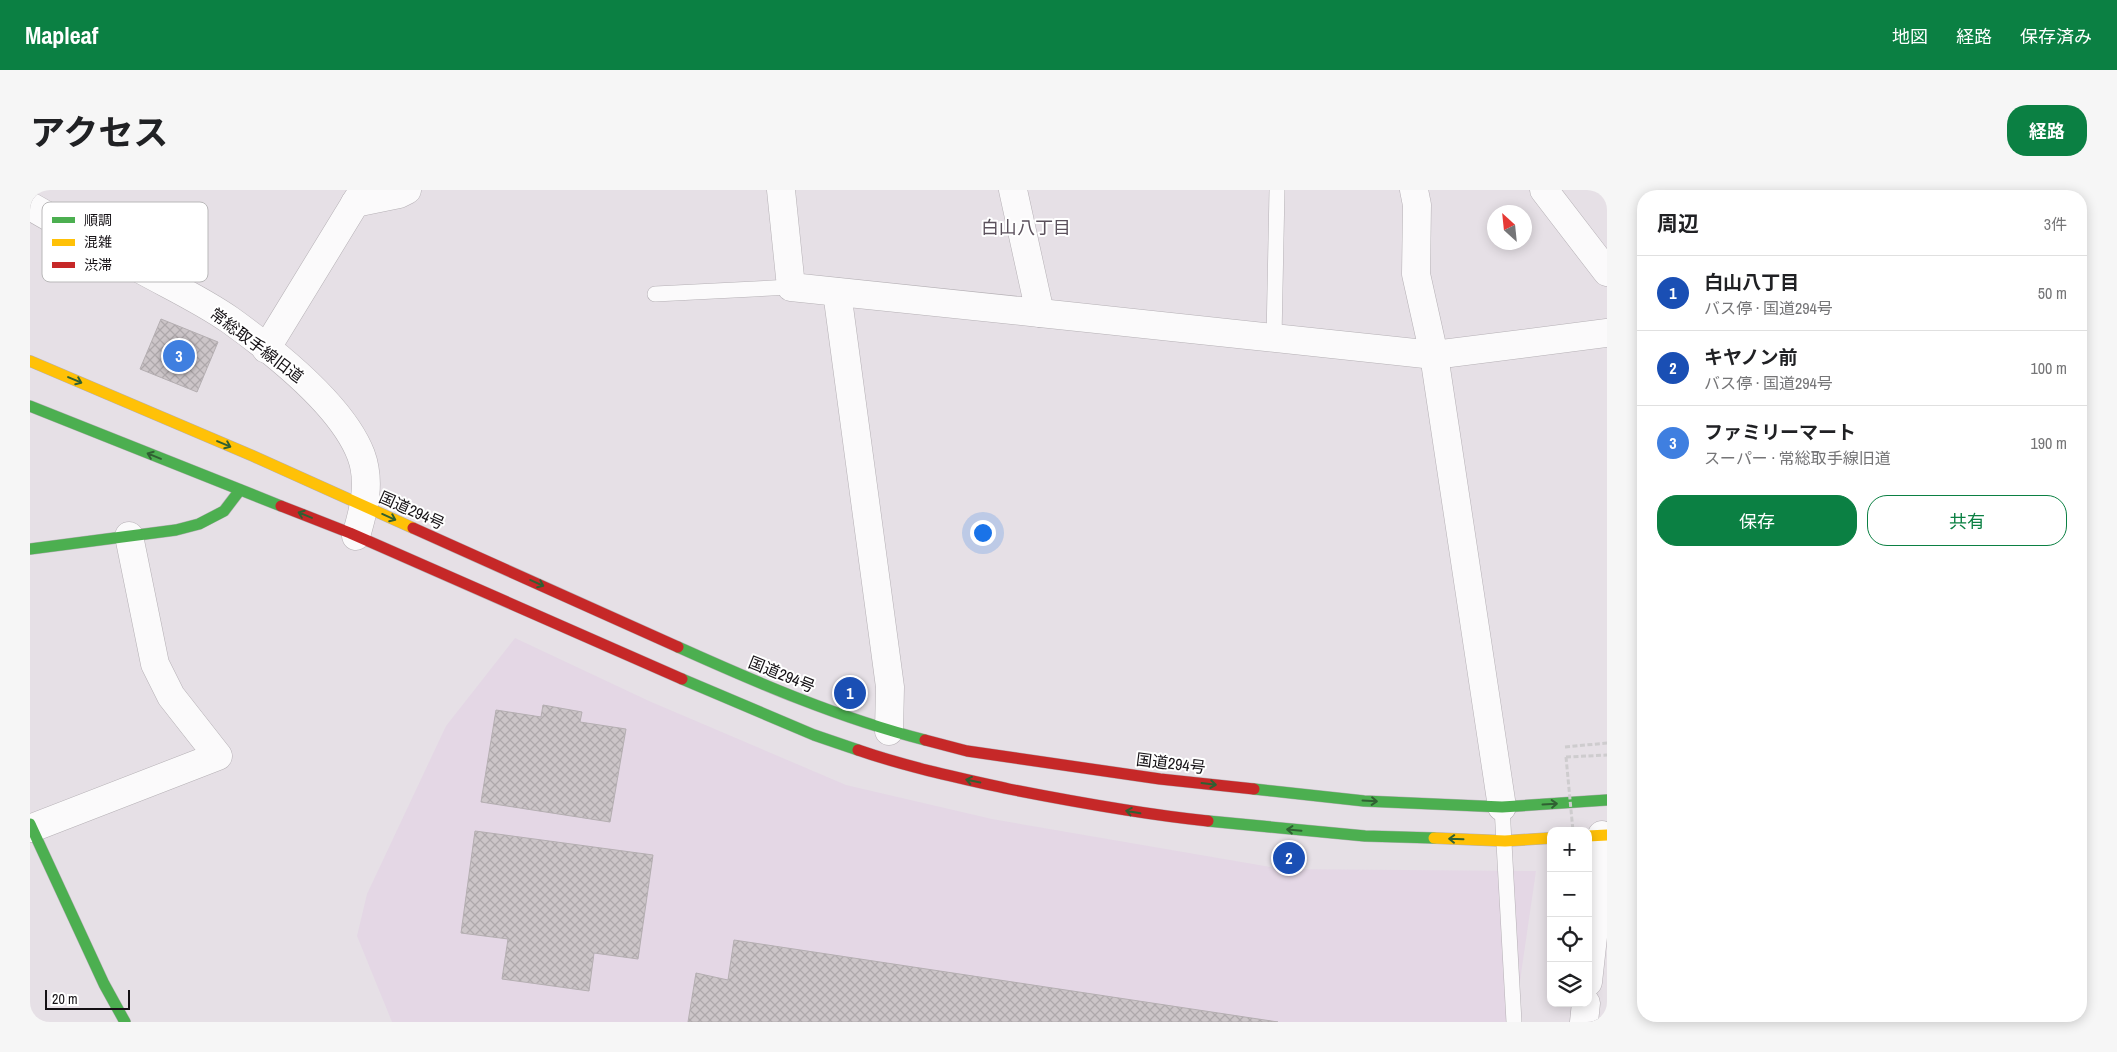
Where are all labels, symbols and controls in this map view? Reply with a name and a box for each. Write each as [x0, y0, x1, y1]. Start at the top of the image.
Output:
text: Mapleaf [25, 19, 98, 51]
text: 地図 [1892, 24, 1928, 49]
text: 経路 [1956, 24, 1992, 49]
text: 保存済み [2020, 24, 2092, 49]
button: 経路 [2007, 105, 2087, 156]
text: アクセス [30, 109, 168, 156]
legend [42, 202, 208, 282]
north arrow [1487, 205, 1532, 250]
text: 周辺 [1657, 209, 1699, 238]
text: 順調 [84, 211, 112, 229]
text: 3件 [2044, 213, 2067, 235]
district label: 白山八丁目 [981, 215, 1071, 240]
text: 混雑 [84, 233, 112, 251]
text: 渋滞 [84, 256, 112, 274]
text: 白山八丁目 [1704, 269, 1799, 295]
text: 1 [1669, 282, 1677, 304]
text: 50 m [2038, 282, 2067, 304]
text: バス停 · 国道294号 [1704, 297, 1833, 319]
street label: 常総取手線旧道 [206, 303, 308, 387]
pin: 3 [163, 337, 195, 375]
text: キヤノン前 [1704, 344, 1797, 370]
text: 2 [1669, 357, 1677, 379]
text: 100 m [2031, 357, 2067, 379]
text: バス停 · 国道294号 [1704, 372, 1833, 394]
one-way arrow [67, 375, 82, 385]
text: ファミリーマート [1704, 419, 1856, 445]
text: 3 [1669, 432, 1677, 454]
text: 190 m [2031, 432, 2067, 454]
one-way arrow [216, 439, 231, 449]
text: スーパー · 常総取手線旧道 [1704, 447, 1891, 469]
one-way arrow [147, 450, 162, 460]
street label: 国道294号 [376, 486, 448, 534]
button: 保存 [1657, 495, 1857, 546]
button: 共有 [1867, 495, 2067, 546]
one-way arrow [298, 510, 313, 520]
one-way arrow [381, 513, 396, 522]
your location [970, 520, 996, 546]
one-way arrow [529, 579, 544, 589]
street label: 国道294号 [745, 651, 819, 697]
pin: 1 [834, 674, 866, 712]
street label: 国道294号 [1135, 748, 1207, 778]
one-way arrow [966, 776, 982, 785]
one-way arrow [1200, 779, 1216, 789]
one-way arrow [1362, 796, 1378, 805]
one-way arrow [1541, 800, 1557, 809]
one-way arrow [1125, 807, 1141, 817]
one-way arrow [1287, 825, 1303, 834]
map controls [1547, 827, 1592, 1007]
button: + [1547, 827, 1592, 872]
one-way arrow [1449, 835, 1465, 844]
pin: 2 [1273, 839, 1305, 877]
button: − [1547, 872, 1592, 917]
button: locate [1547, 917, 1592, 962]
button: layers [1547, 962, 1592, 1007]
scale bar [45, 987, 130, 1010]
text: 20 m [52, 990, 78, 1008]

